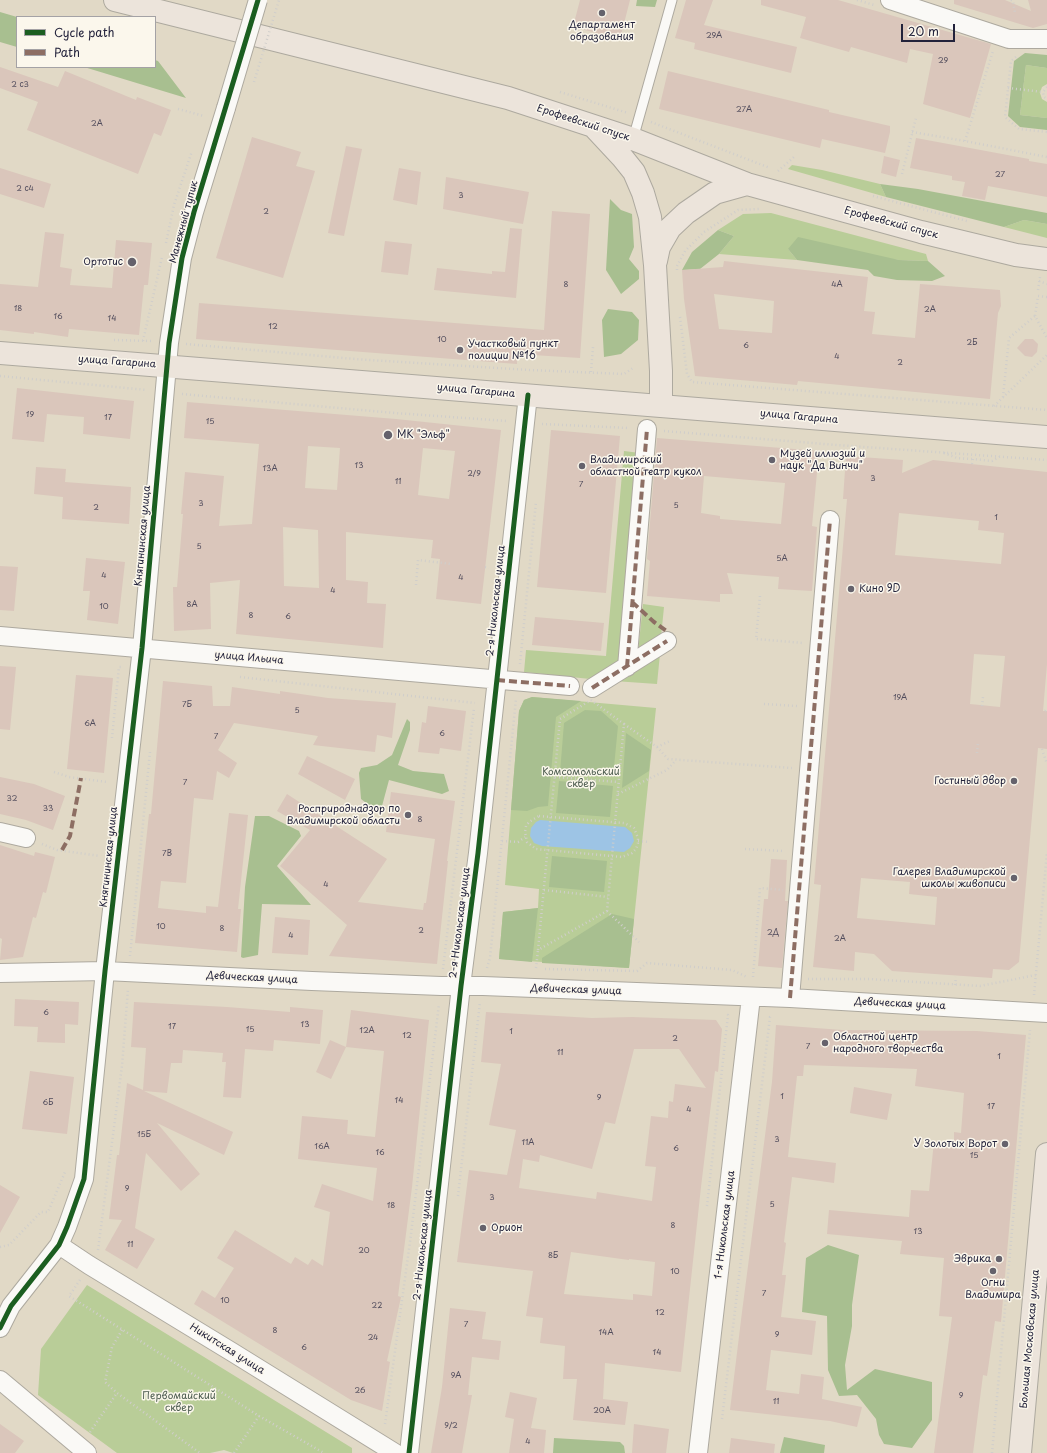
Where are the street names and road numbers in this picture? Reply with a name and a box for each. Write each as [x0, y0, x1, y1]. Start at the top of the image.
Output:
street label: Ерофеевский спуск [535, 102, 631, 144]
street label: Манежный тупик [167, 179, 201, 265]
street label: Ерофеевский спуск [843, 205, 939, 241]
street label: улица Гагарина [78, 353, 156, 371]
street label: улица Гагарина [437, 382, 515, 400]
street label: улица Гагарина [760, 408, 838, 426]
street label: Княгининская улица [133, 485, 153, 587]
street label: 2-я Никольская улица [484, 545, 508, 657]
street label: улица Ильича [214, 649, 284, 667]
street label: Княгининская улица [98, 806, 120, 908]
street label: 2-я Никольская улица [447, 867, 473, 979]
street label: Девическая улица [206, 970, 298, 986]
street label: Девическая улица [530, 982, 622, 998]
street label: Девическая улица [854, 996, 946, 1012]
street label: 1-я Никольская улица [712, 1170, 738, 1280]
street label: 2-я Никольская улица [411, 1189, 435, 1301]
street label: Большая Московская улица [1018, 1269, 1042, 1409]
street label: Никитская улица [187, 1321, 267, 1377]

